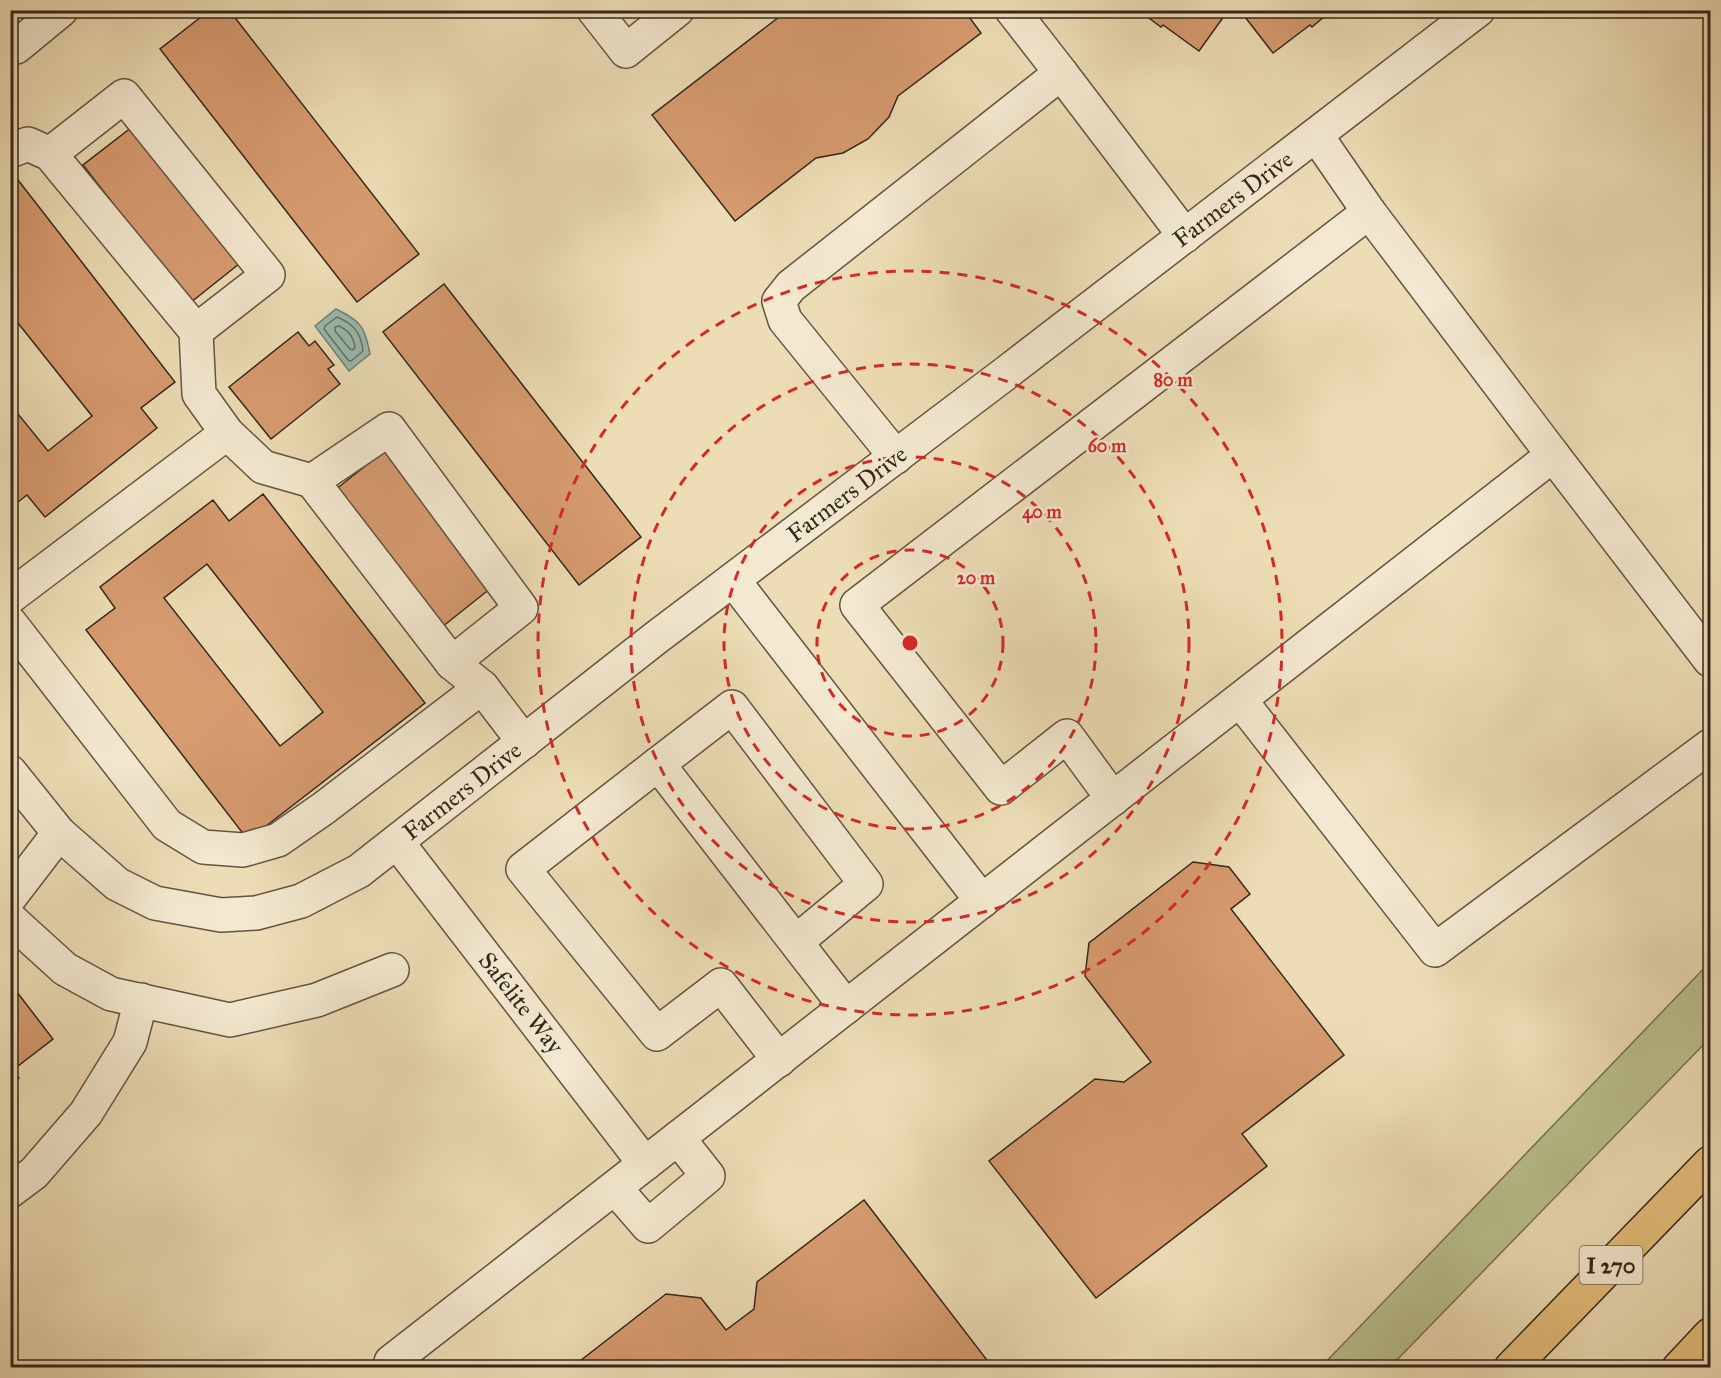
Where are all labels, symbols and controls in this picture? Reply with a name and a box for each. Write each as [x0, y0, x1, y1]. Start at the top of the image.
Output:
street label: Farmers Drive [1167, 144, 1299, 254]
text: 80 m [1153, 369, 1193, 391]
text: 60 m [1088, 435, 1127, 457]
street label: Farmers Drive [781, 439, 913, 549]
text: 40 m [1022, 501, 1063, 524]
text: 20 m [957, 567, 996, 589]
centre of rings [900, 633, 920, 653]
street label: Farmers Drive [397, 735, 527, 847]
street label: Safelite Way [472, 946, 571, 1061]
road number: I 270 [1580, 1246, 1642, 1284]

